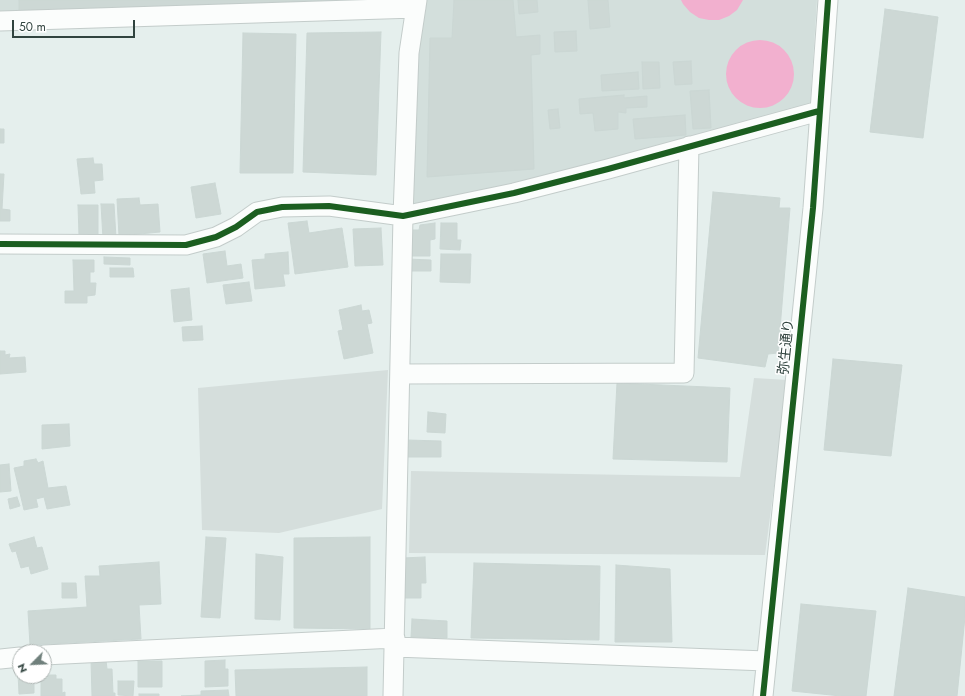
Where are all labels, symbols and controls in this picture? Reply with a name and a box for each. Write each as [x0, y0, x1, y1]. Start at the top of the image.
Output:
scale bar [14, 12, 137, 38]
text: 50 m [19, 18, 46, 36]
street label: 弥生通り [776, 318, 798, 376]
north arrow [12, 644, 52, 684]
text: N [13, 661, 31, 676]

